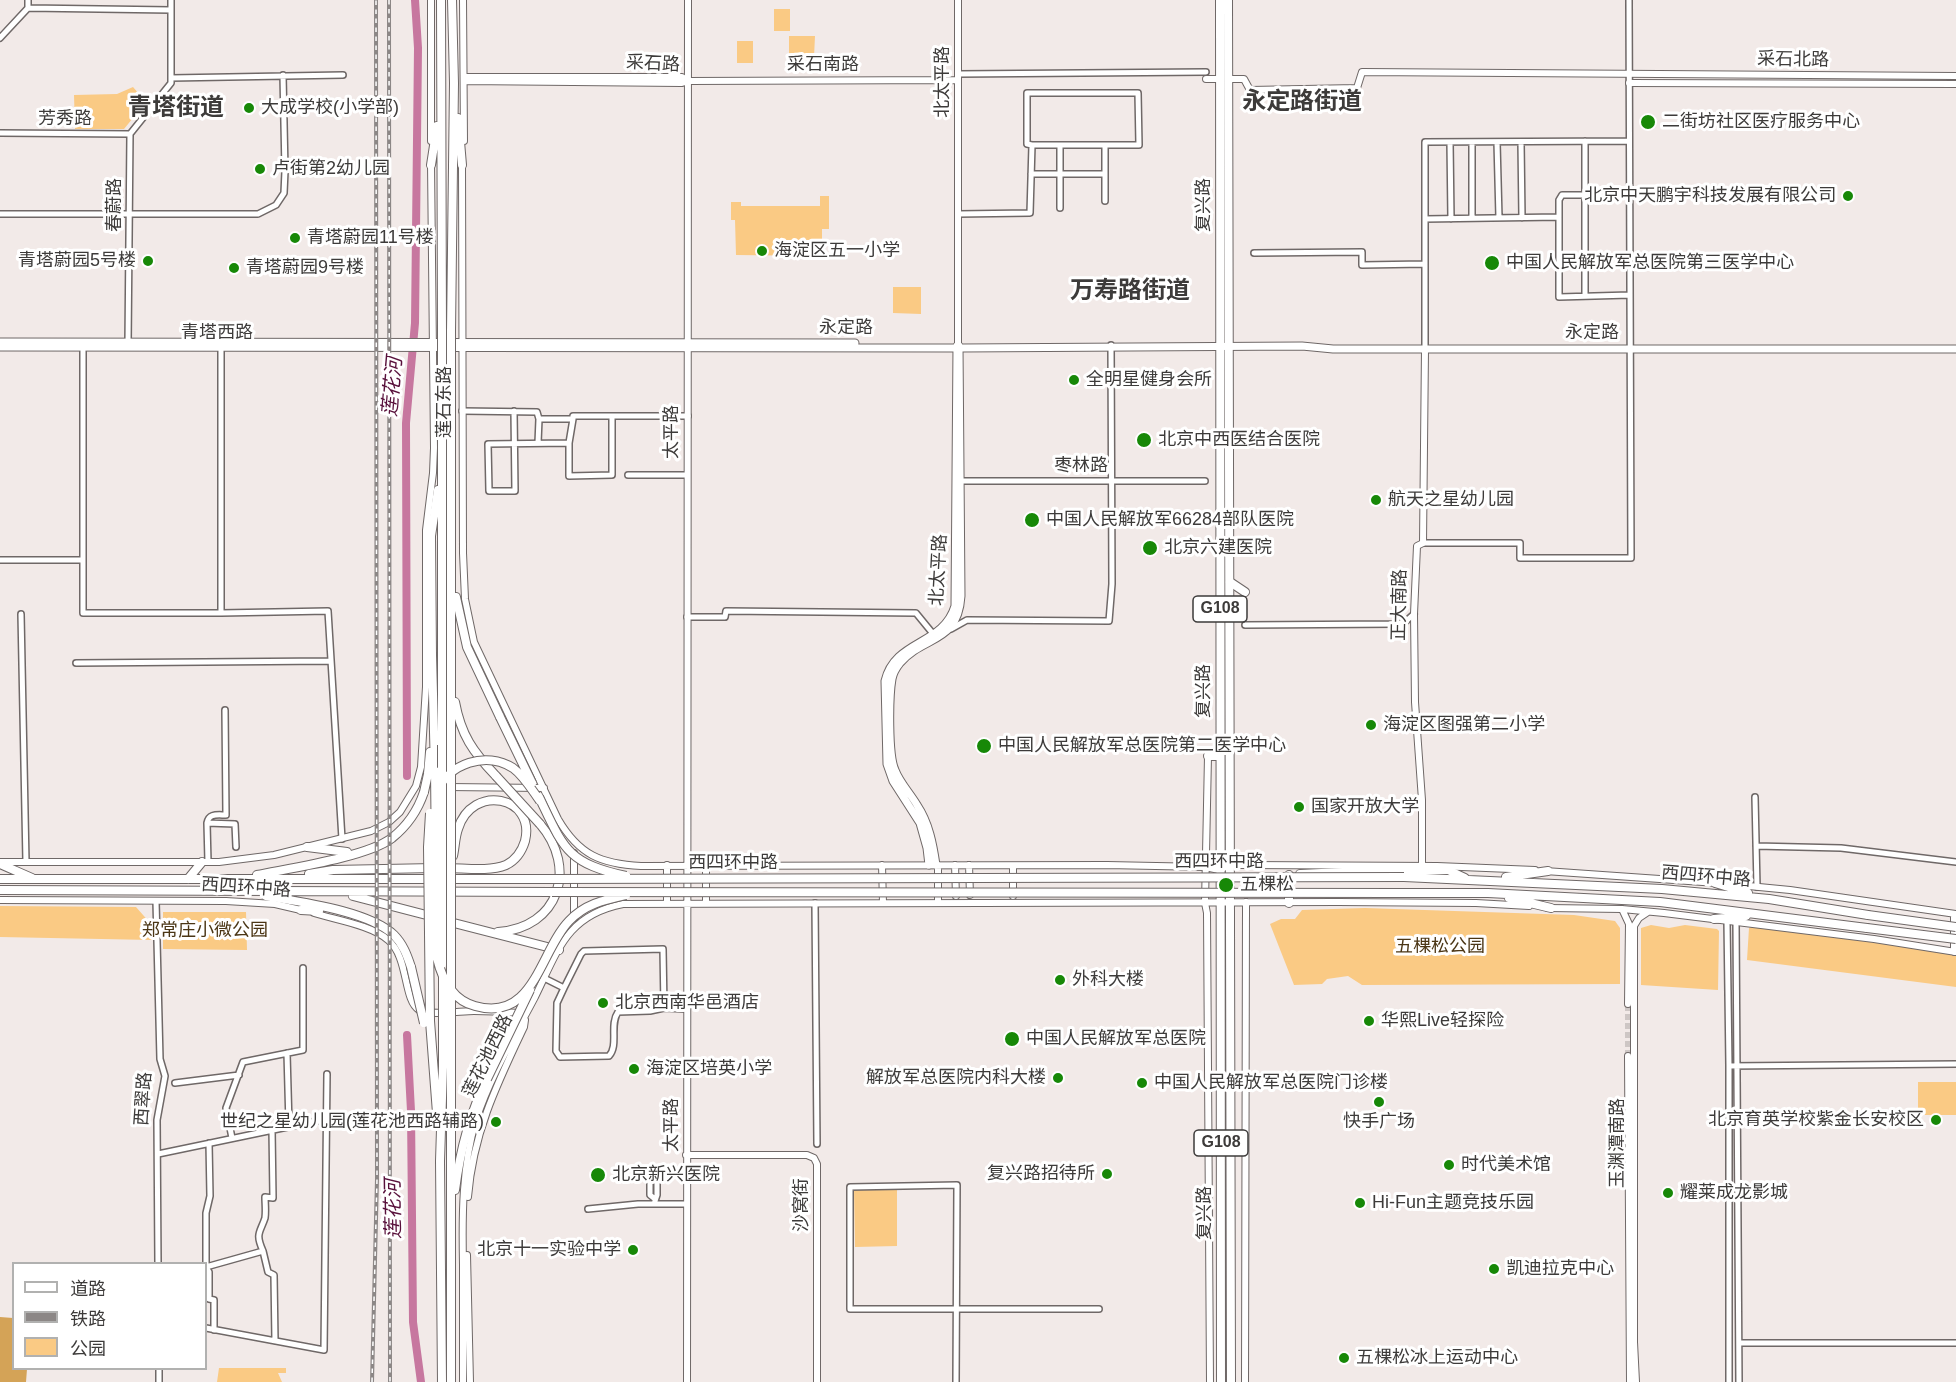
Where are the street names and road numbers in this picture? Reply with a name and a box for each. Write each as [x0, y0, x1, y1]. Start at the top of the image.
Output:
street label: 北太平路 [932, 46, 954, 118]
street label: 采石北路 [1757, 49, 1829, 71]
street label: 采石路 [625, 52, 681, 76]
street label: 采石南路 [787, 54, 859, 76]
street label: 芳秀路 [38, 108, 92, 130]
street label: 春蔚路 [104, 178, 126, 232]
street label: 复兴路 [1193, 178, 1215, 232]
street label: 永定路 [819, 317, 873, 339]
street label: 青塔西路 [181, 322, 253, 344]
street label: 永定路 [1565, 322, 1619, 344]
street label: 莲石东路 [434, 366, 456, 438]
street label: 太平路 [661, 405, 683, 459]
street label: 枣林路 [1054, 455, 1108, 477]
street label: 北太平路 [926, 533, 952, 607]
street label: 正大南路 [1389, 569, 1411, 641]
road number: G108 [1193, 596, 1247, 622]
street label: 复兴路 [1193, 664, 1215, 718]
street label: 西四环中路 [1174, 851, 1264, 873]
street label: 西四环中路 [688, 852, 778, 874]
street label: 西四环中路 [1660, 862, 1752, 892]
street label: 西四环中路 [200, 874, 292, 902]
street label: 莲花池西路 [459, 1011, 517, 1101]
street label: 西翠路 [131, 1071, 157, 1127]
street label: 太平路 [661, 1098, 683, 1152]
street label: 玉渊潭南路 [1607, 1098, 1629, 1188]
road number: G108 [1194, 1130, 1248, 1156]
street label: 沙窝街 [791, 1178, 813, 1232]
street label: 复兴路 [1194, 1186, 1216, 1240]

